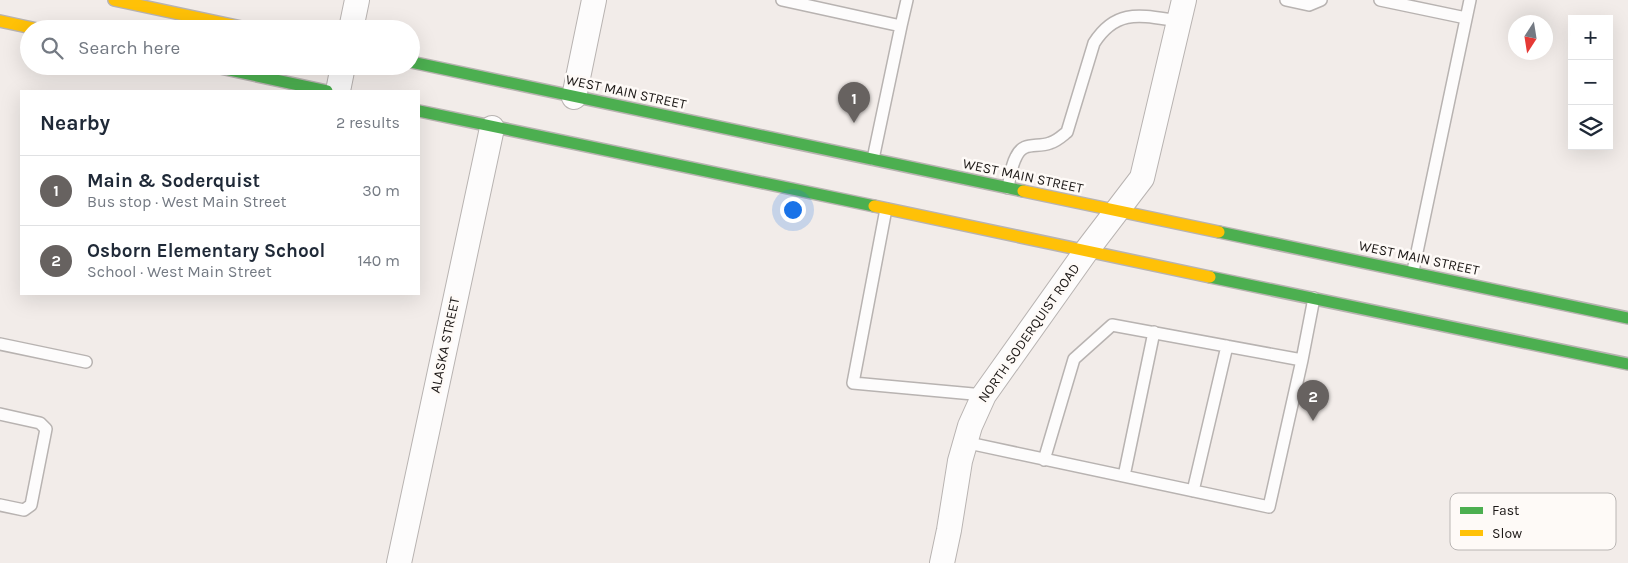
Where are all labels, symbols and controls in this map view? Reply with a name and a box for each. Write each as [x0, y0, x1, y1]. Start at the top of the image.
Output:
north arrow [1508, 15, 1553, 60]
map controls [1568, 15, 1613, 150]
button: + [1568, 15, 1613, 60]
search box [20, 20, 420, 75]
icon: search [38, 34, 66, 62]
text: Search here [78, 37, 180, 59]
button: − [1568, 60, 1613, 105]
street label: WEST MAIN STREET [564, 71, 688, 113]
pin: 1 [838, 82, 870, 123]
button: layers [1568, 105, 1613, 150]
text: Nearby [40, 111, 110, 135]
text: 2 results [336, 113, 400, 132]
street label: WEST MAIN STREET [961, 155, 1085, 197]
text: Main & Soderquist [87, 170, 260, 192]
text: 1 [53, 181, 59, 200]
text: 30 m [362, 181, 400, 200]
text: Bus stop · West Main Street [87, 192, 287, 211]
your location [780, 197, 806, 223]
street label: WEST MAIN STREET [1357, 237, 1481, 279]
text: Osborn Elementary School [87, 240, 325, 262]
text: 2 [51, 251, 61, 270]
text: 140 m [358, 251, 400, 270]
street label: NORTH SODERQUIST ROAD [974, 260, 1084, 406]
text: School · West Main Street [87, 262, 272, 281]
street label: ALASKA STREET [427, 295, 463, 395]
pin: 2 [1297, 380, 1329, 421]
legend [1450, 493, 1616, 550]
text: Fast [1492, 502, 1519, 519]
text: Slow [1492, 525, 1522, 542]

